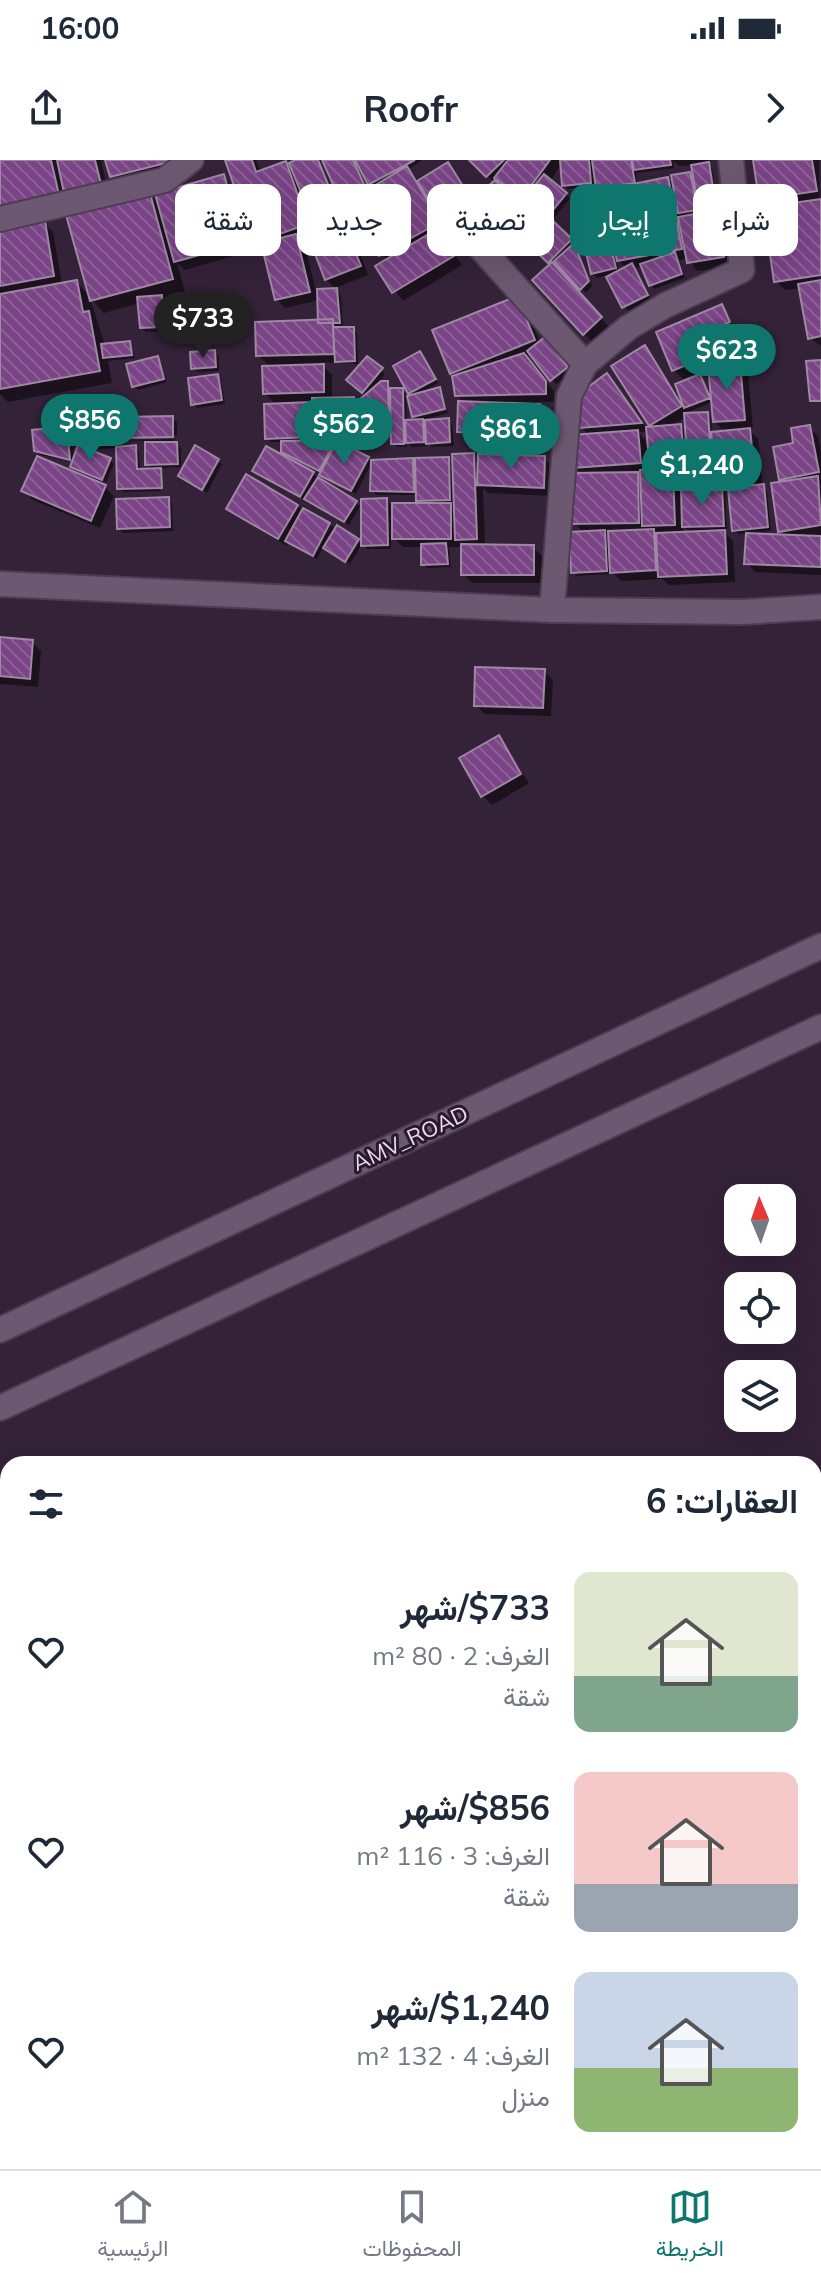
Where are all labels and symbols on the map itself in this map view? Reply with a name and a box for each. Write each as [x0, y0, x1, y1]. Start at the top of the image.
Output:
pin: $733 [156, 292, 250, 360]
pin: $623 [680, 324, 774, 392]
pin: $856 [43, 394, 137, 462]
pin: $562 [297, 398, 391, 466]
pin: $861 [464, 403, 558, 471]
pin: $1,240 [637, 439, 767, 507]
street label: AMV_ROAD [348, 1099, 472, 1177]
north arrow [724, 1184, 796, 1256]

